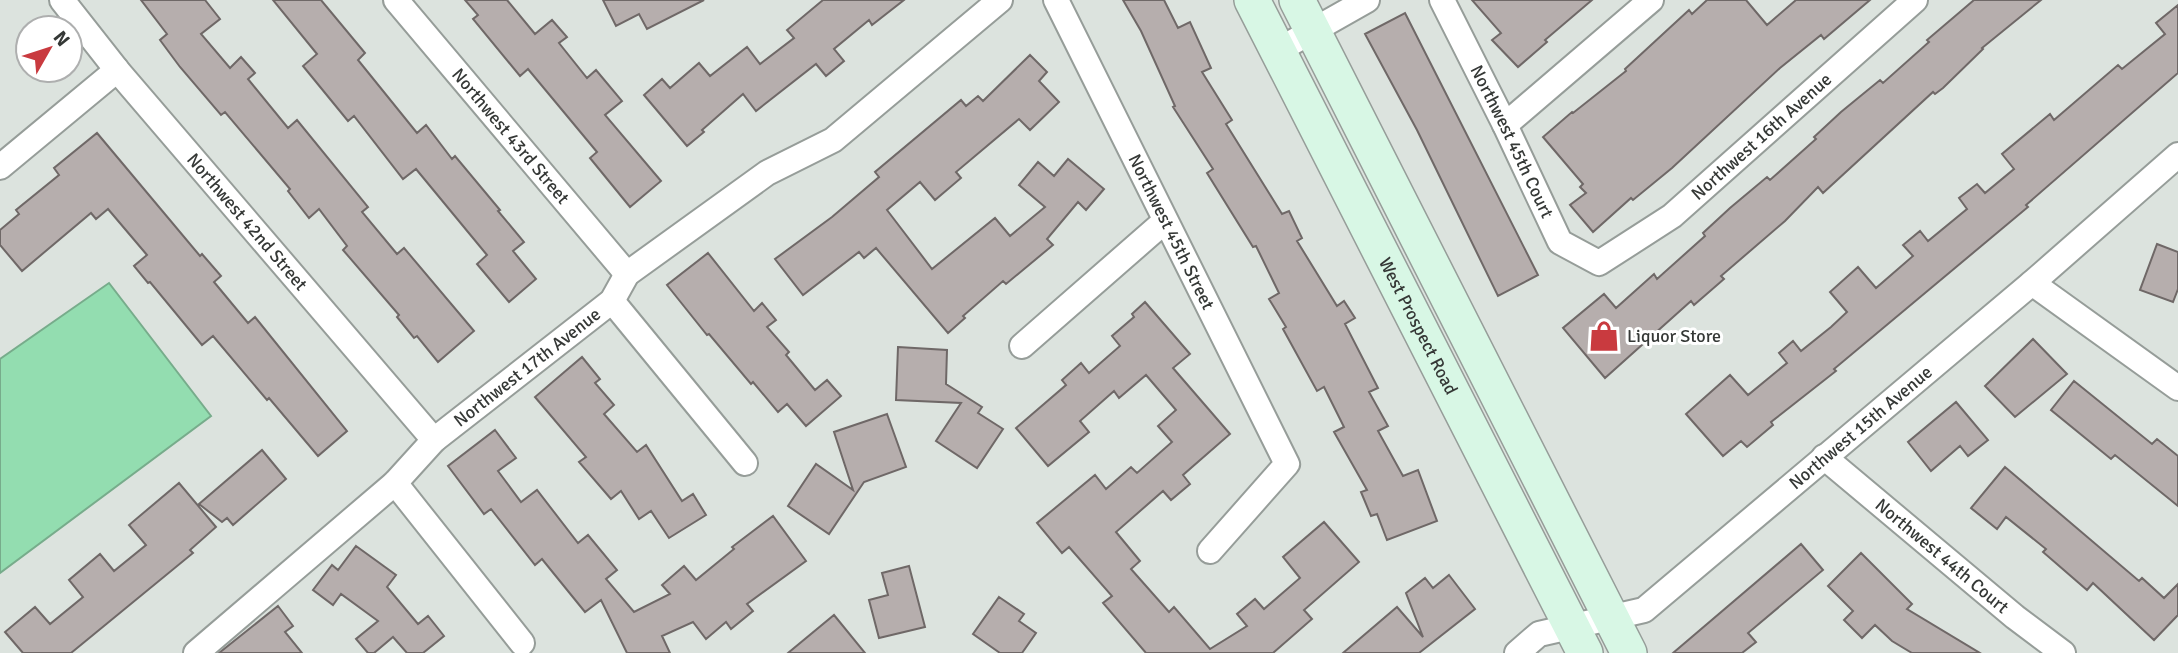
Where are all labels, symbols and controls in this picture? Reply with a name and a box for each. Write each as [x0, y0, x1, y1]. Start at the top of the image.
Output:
north arrow [14, 14, 84, 84]
text: N [48, 26, 75, 52]
street label: Northwest 45th Court [1466, 61, 1558, 222]
street label: Northwest 43rd Street [447, 64, 574, 208]
street label: Northwest 16th Avenue [1687, 68, 1836, 205]
street label: Northwest 42nd Street [182, 149, 312, 295]
street label: Northwest 45th Street [1123, 150, 1219, 313]
street label: West Prospect Road [1374, 254, 1462, 398]
street label: Northwest 17th Avenue [449, 303, 605, 431]
shop icon: Liquor Store [1587, 319, 1621, 353]
place label: Liquor Store [1627, 325, 1721, 347]
street label: Northwest 15th Avenue [1785, 361, 1937, 494]
street label: Northwest 44th Court [1871, 494, 2013, 618]

